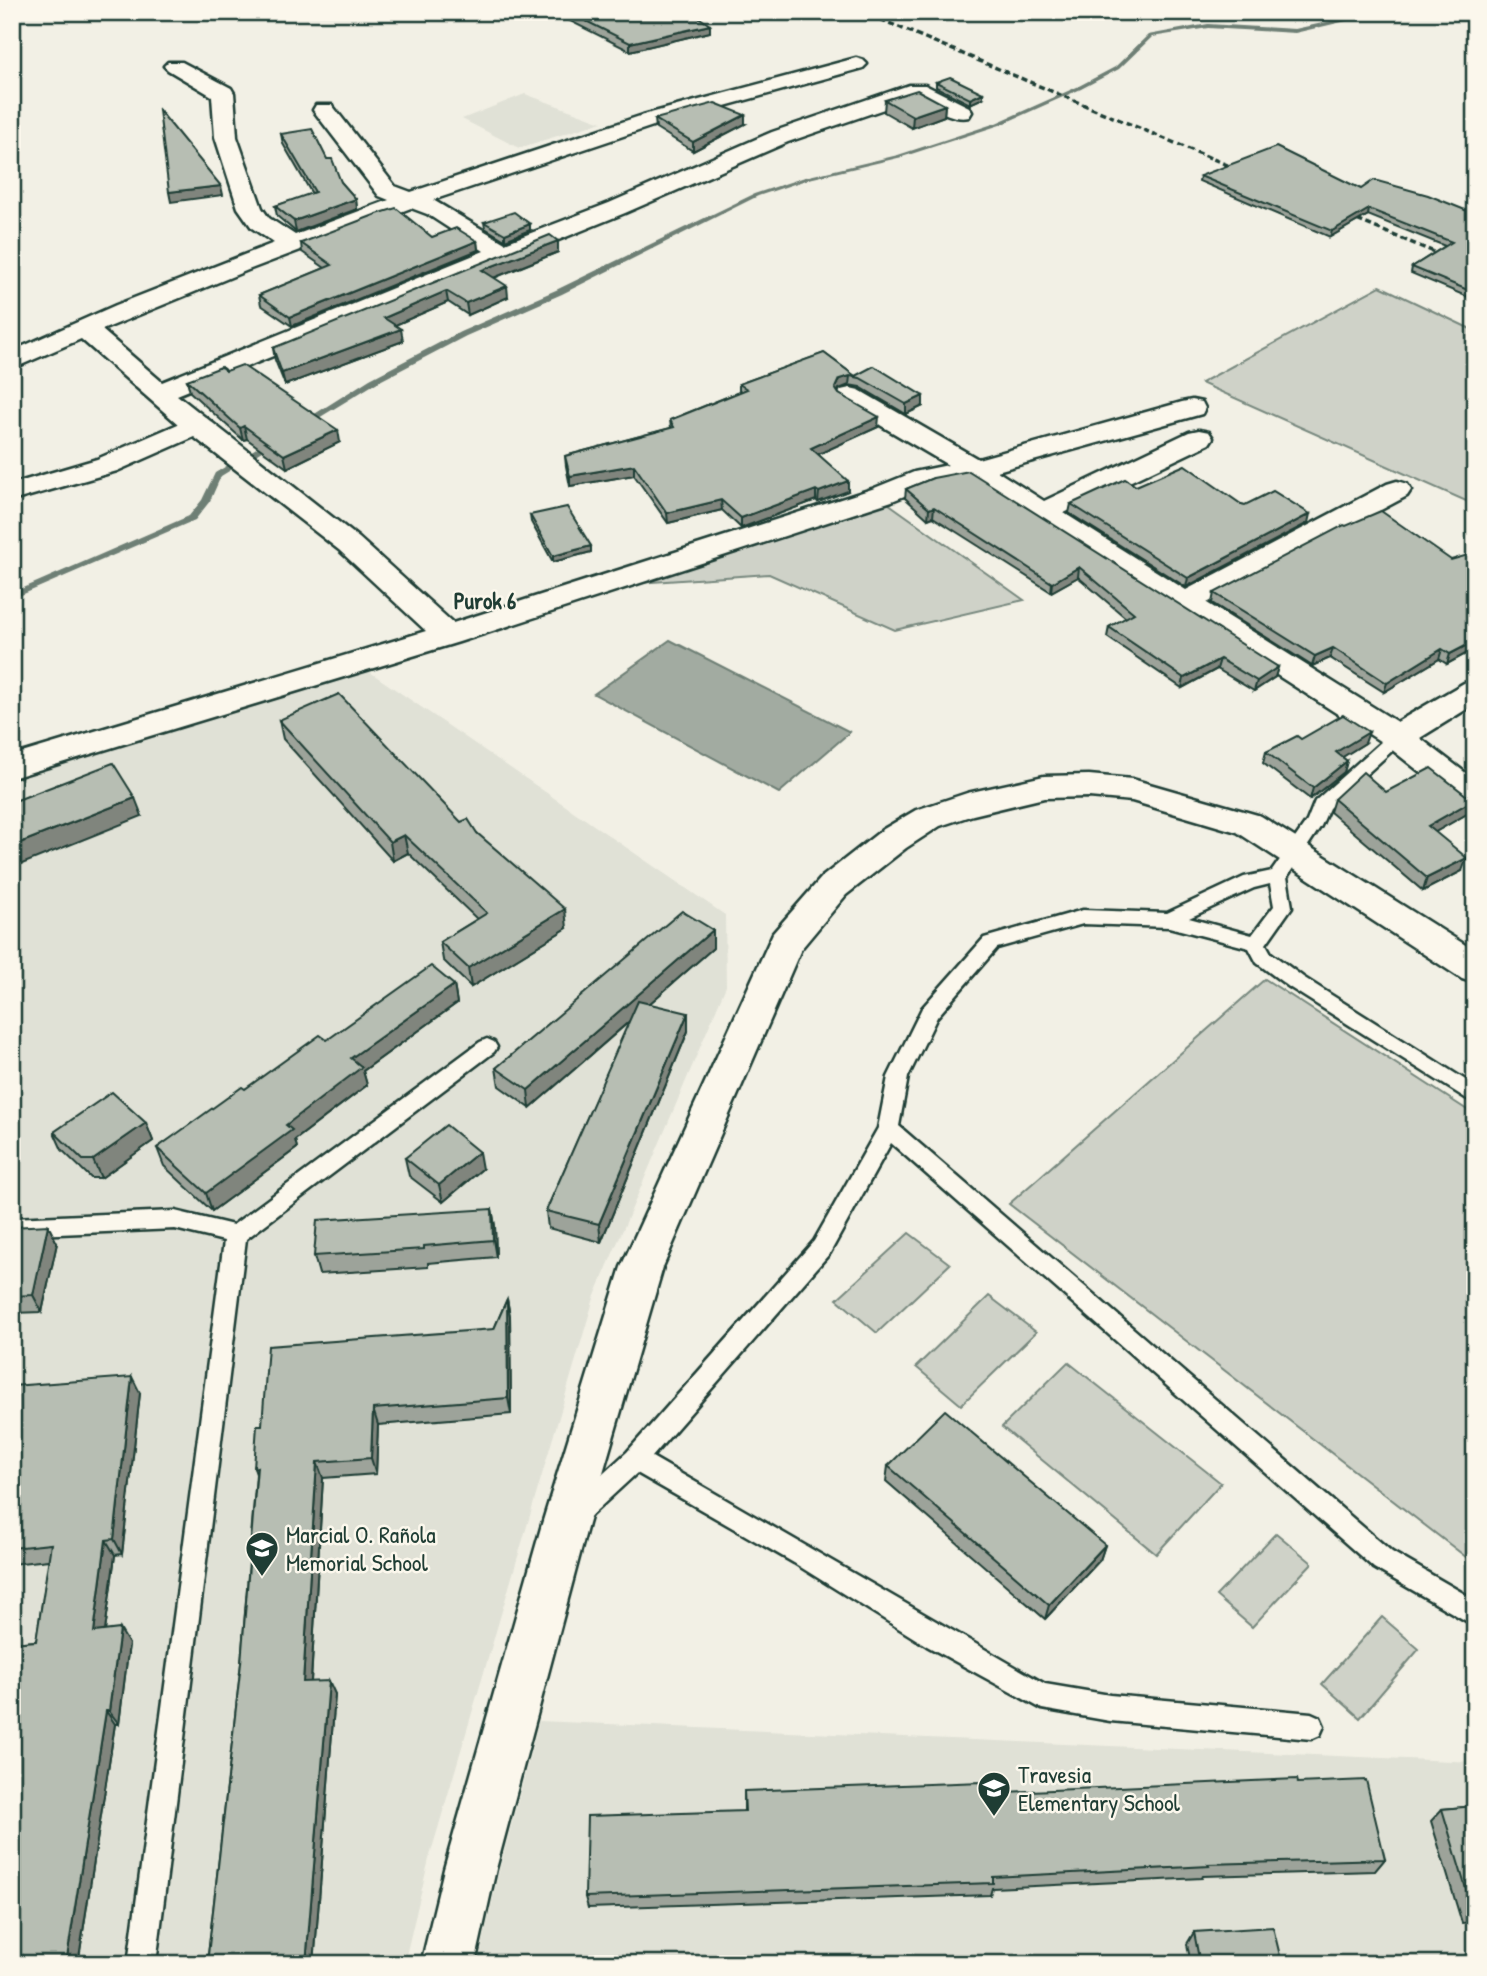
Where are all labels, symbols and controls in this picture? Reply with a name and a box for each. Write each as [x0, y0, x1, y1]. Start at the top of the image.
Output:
district label: Purok 6 [454, 585, 516, 616]
place label: Marcial O. Rañola Memorial School [286, 1518, 436, 1578]
school or university icon: Marcial O. Rañola Memorial School [243, 1529, 281, 1578]
place label: Travesia Elementary School [1018, 1758, 1181, 1818]
school or university icon: Travesia Elementary School [975, 1769, 1013, 1818]

